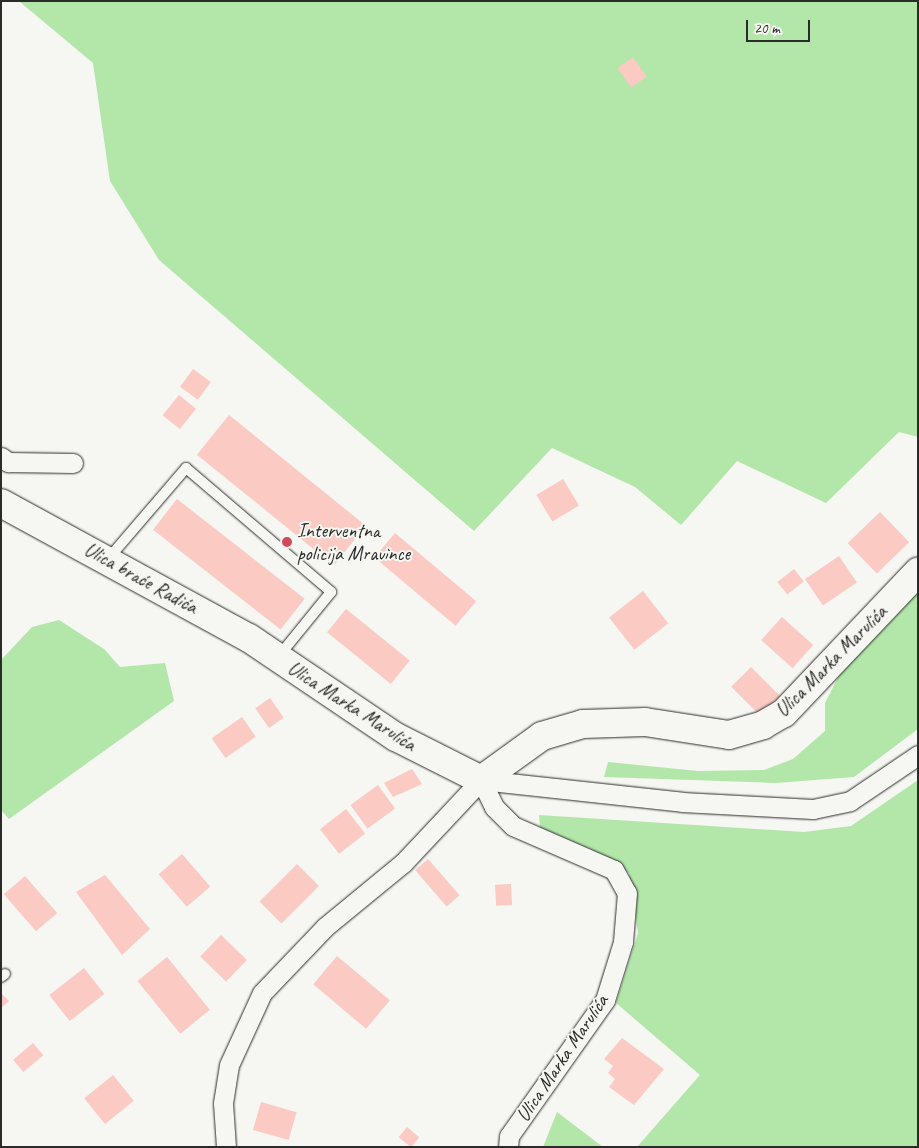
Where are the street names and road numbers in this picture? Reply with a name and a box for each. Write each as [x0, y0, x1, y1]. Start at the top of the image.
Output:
street label: Ulica braće Radića [80, 537, 202, 619]
street label: Ulica Marka Marulića [770, 600, 892, 722]
street label: Ulica Marka Marulića [283, 656, 421, 756]
street label: Ulica Marka Marulića [511, 990, 613, 1126]

